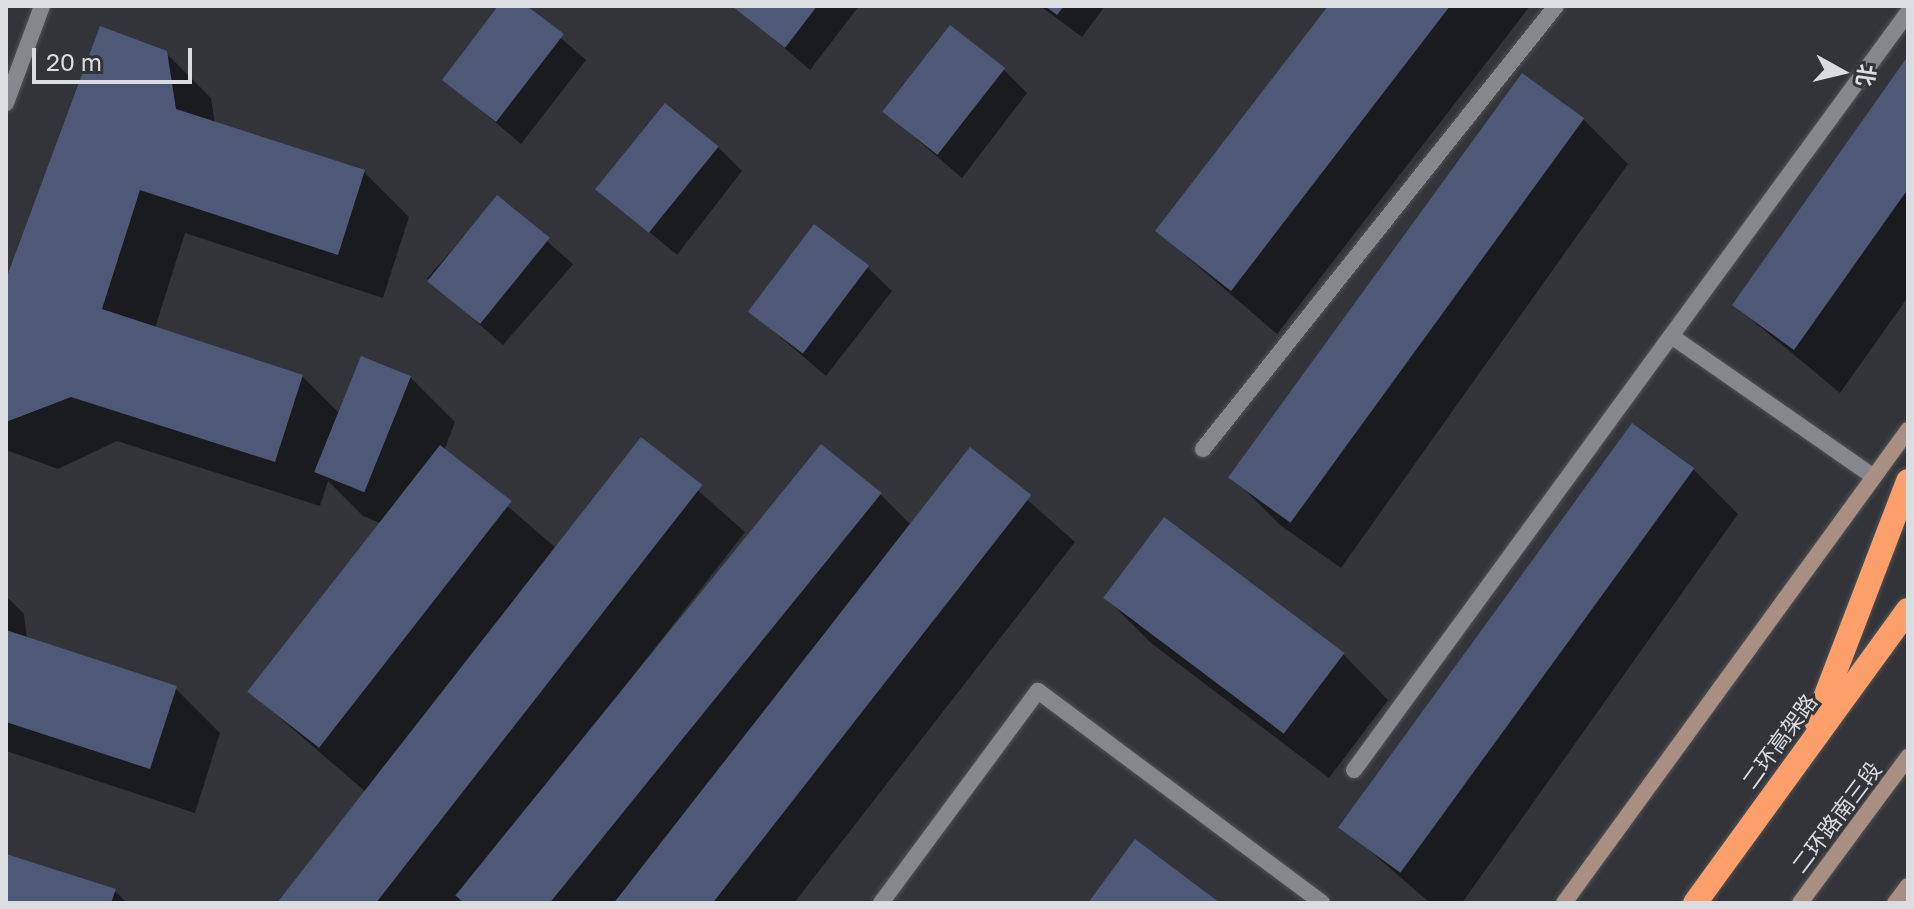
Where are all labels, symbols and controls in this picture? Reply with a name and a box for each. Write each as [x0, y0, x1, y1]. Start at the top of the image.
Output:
scale bar [36, 32, 196, 82]
north arrow [1802, 32, 1882, 112]
text: 20 m [46, 47, 102, 76]
text: 北 [1851, 63, 1881, 88]
street label: 二环高架路 [1736, 689, 1822, 793]
street label: 二环路南三段 [1786, 756, 1886, 878]

